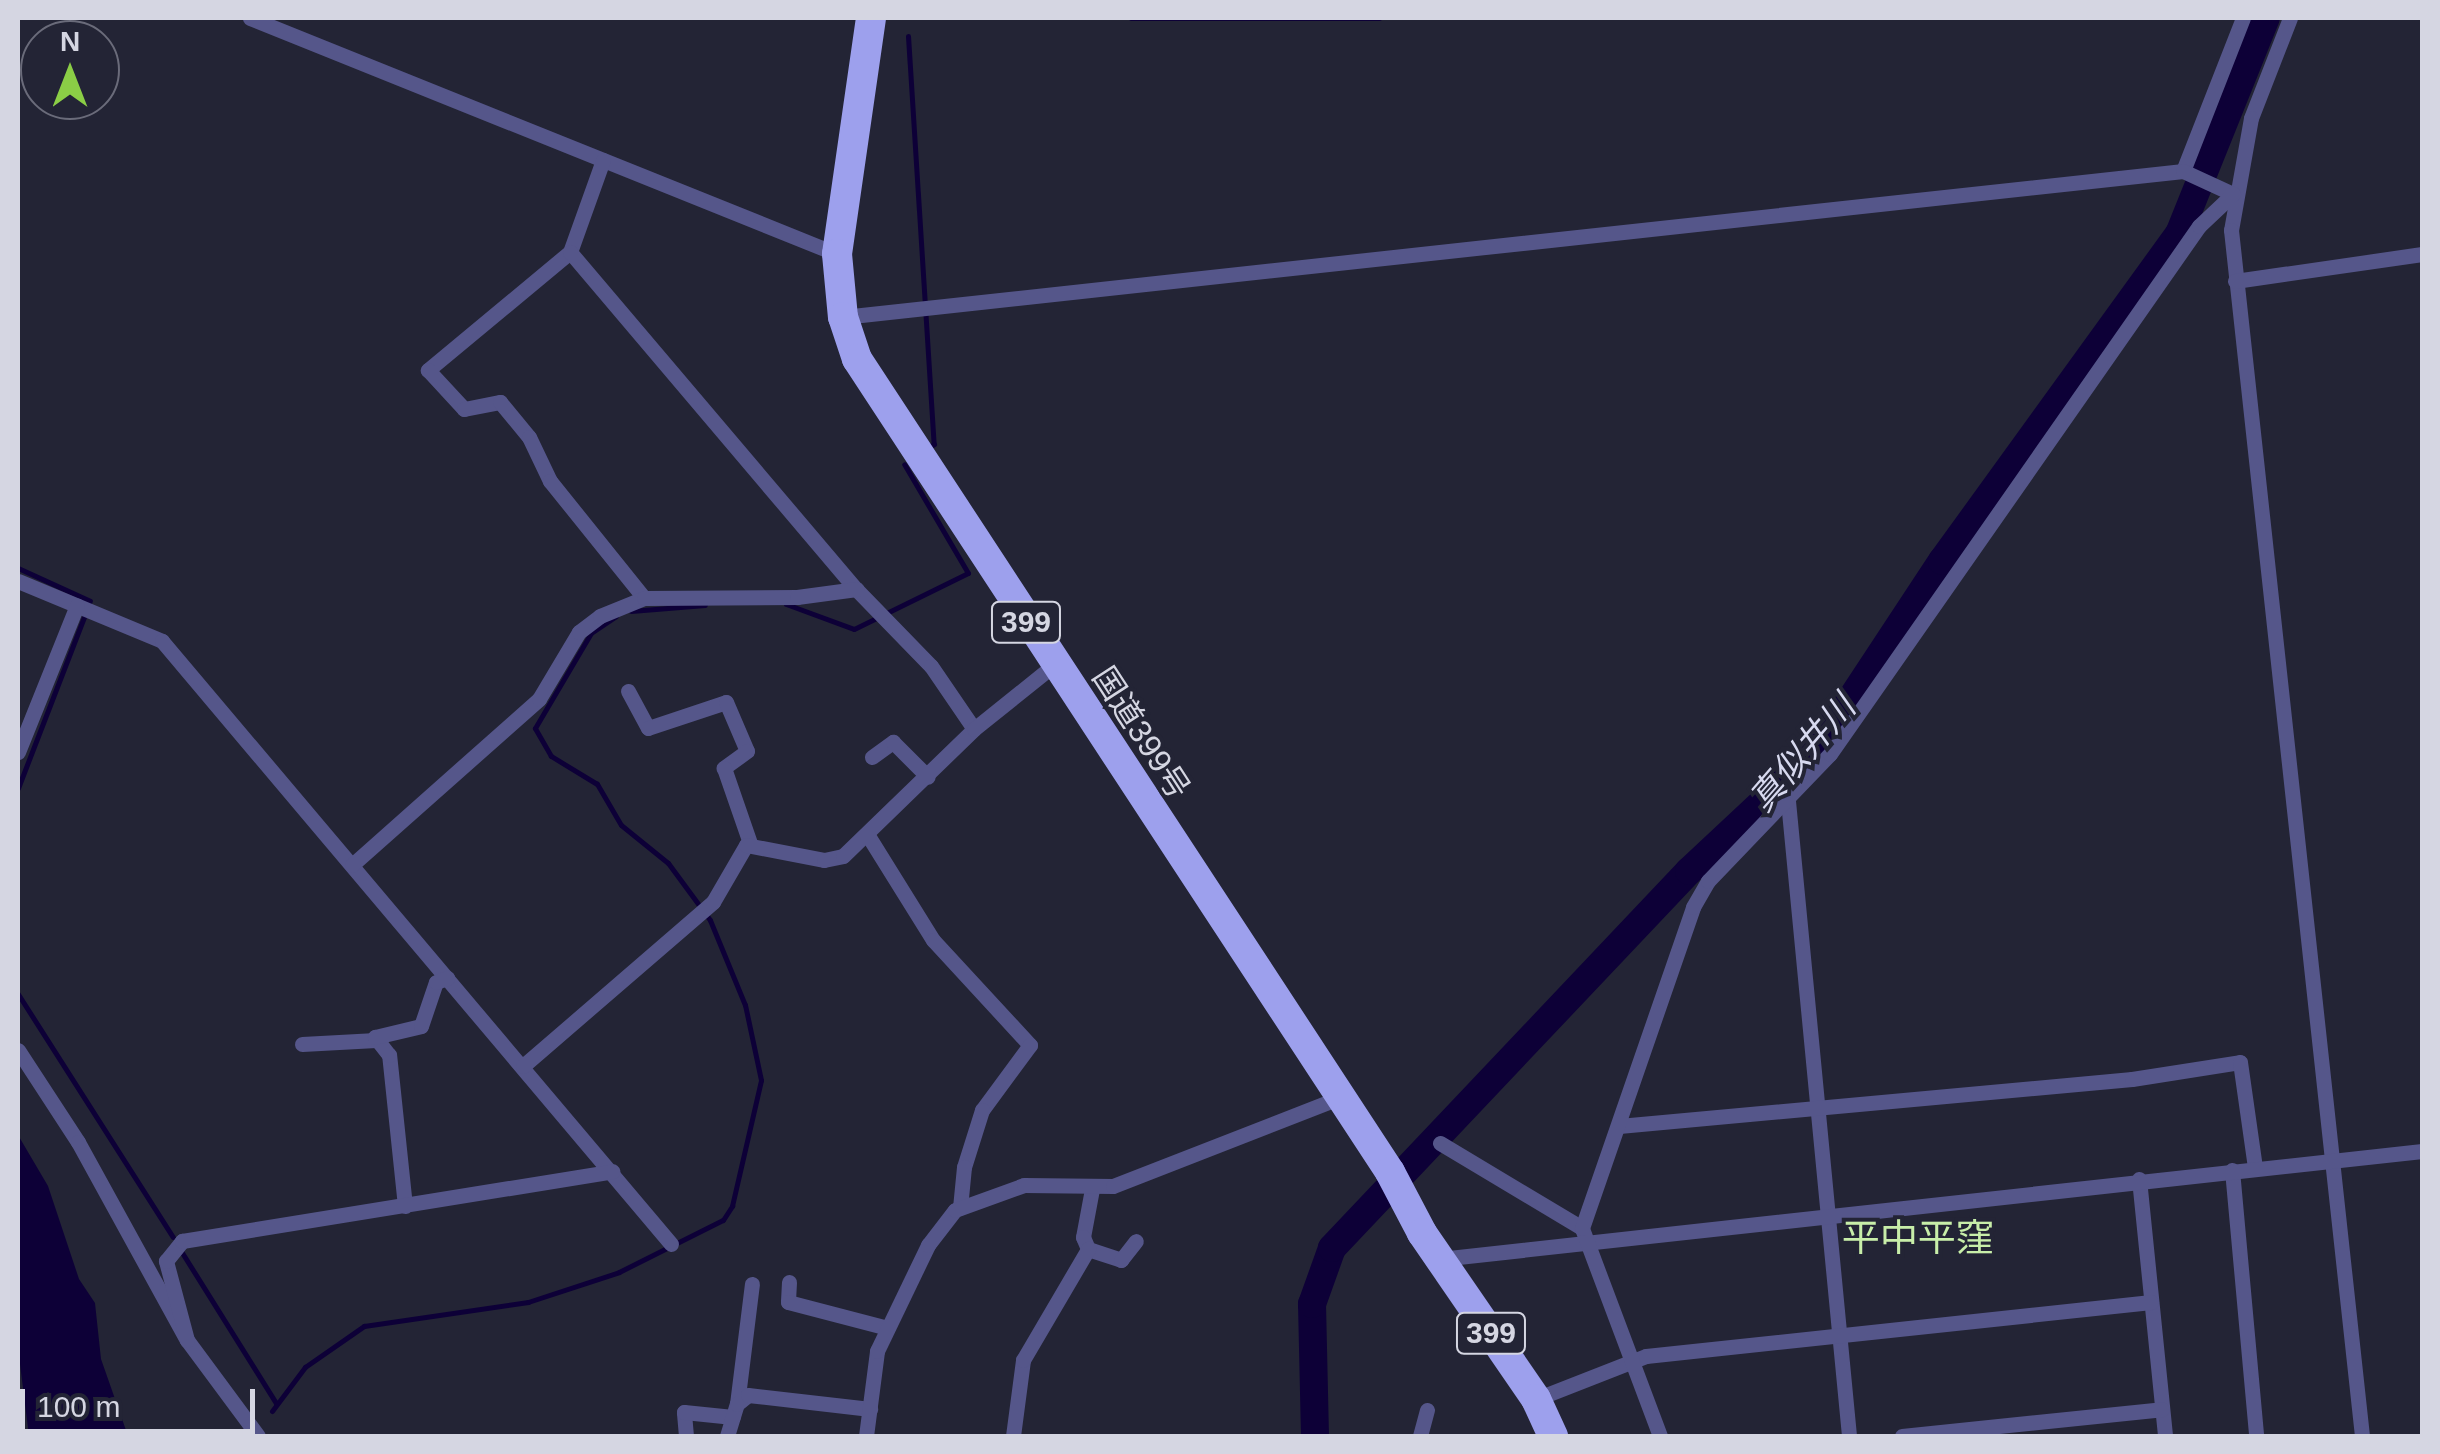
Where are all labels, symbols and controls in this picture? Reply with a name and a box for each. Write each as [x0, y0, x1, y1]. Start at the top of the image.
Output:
north arrow [20, 20, 120, 120]
text: N [60, 26, 80, 57]
road number: 399 [988, 597, 1064, 647]
street label: 国道399号 [1084, 660, 1198, 806]
water label: 真似井川 [1740, 686, 1864, 820]
district label: 平中平窪 [1842, 1216, 1994, 1262]
road number: 399 [1454, 1308, 1528, 1358]
scale bar [25, 1369, 260, 1431]
text: 100 m [37, 1390, 120, 1423]

